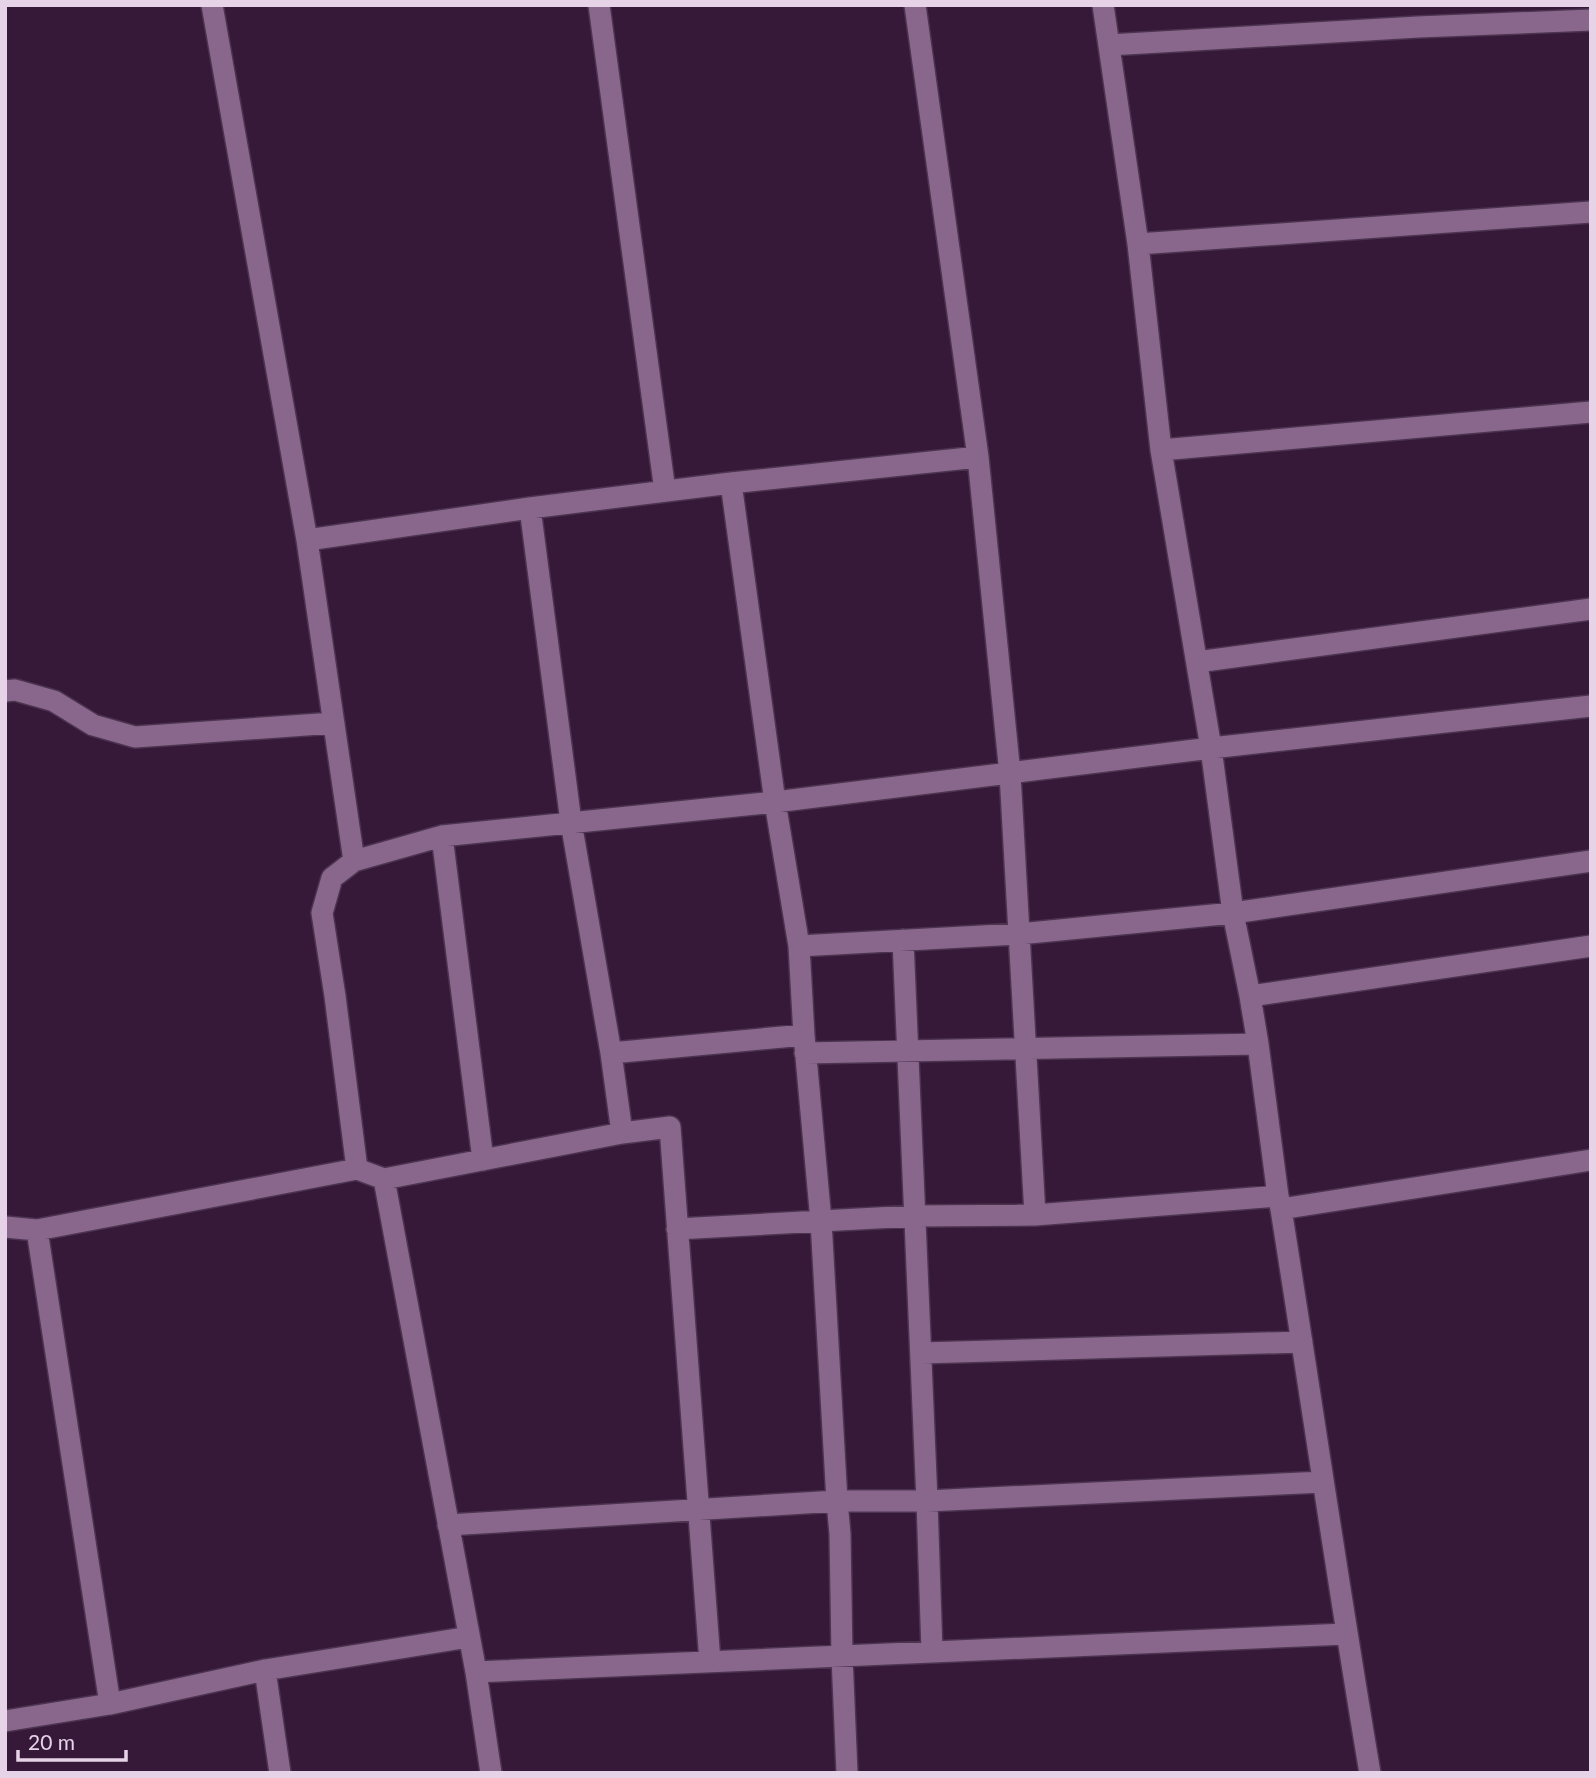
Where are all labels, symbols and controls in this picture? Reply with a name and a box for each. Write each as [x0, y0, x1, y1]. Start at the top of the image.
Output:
scale bar [18, 1718, 126, 1762]
text: 20 m [28, 1729, 75, 1754]

